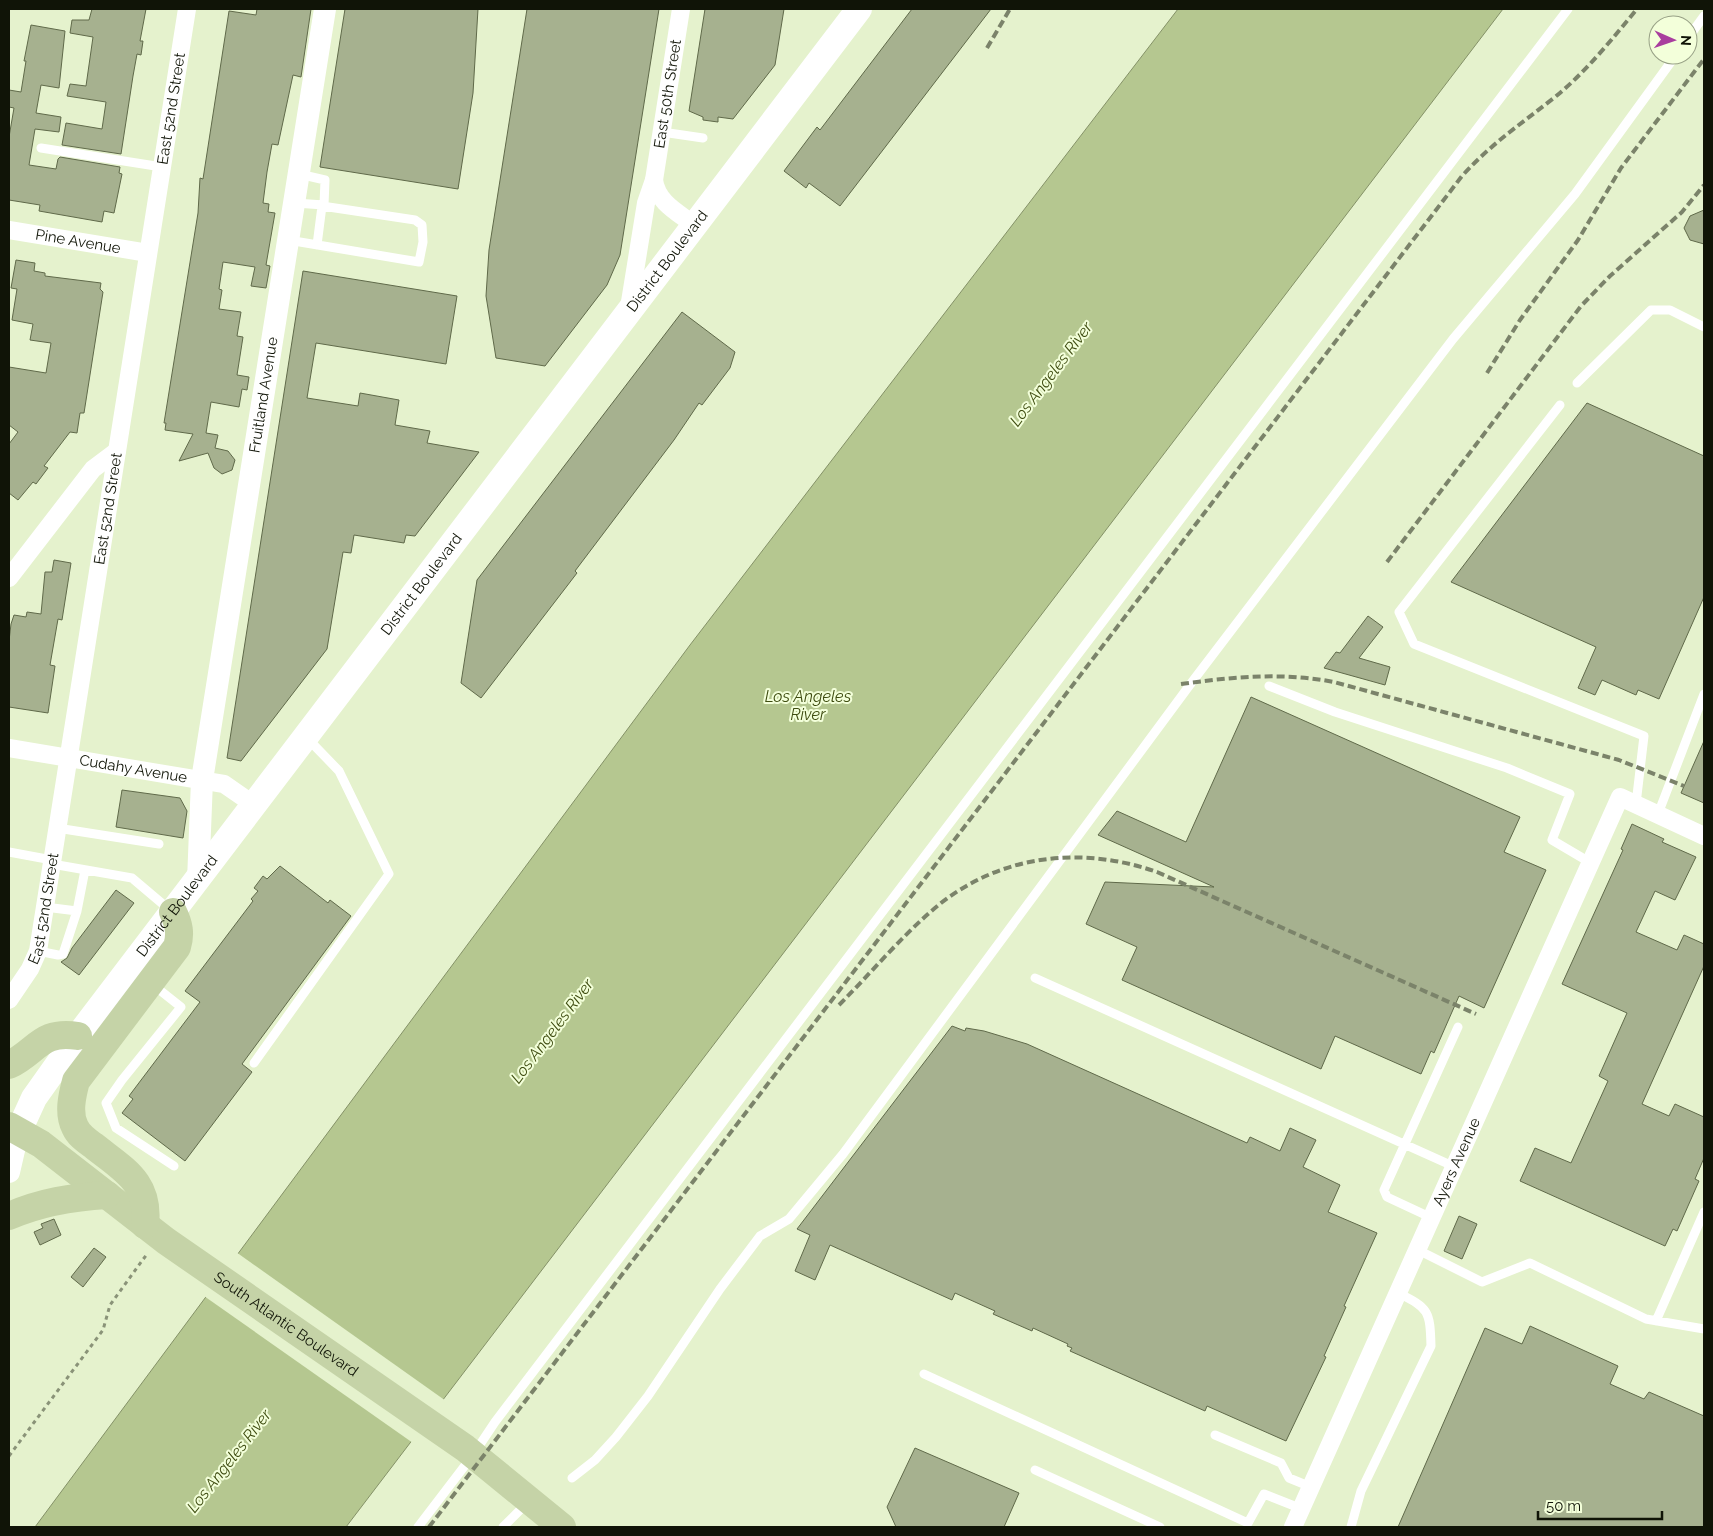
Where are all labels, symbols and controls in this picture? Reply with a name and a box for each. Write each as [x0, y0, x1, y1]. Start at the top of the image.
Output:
north arrow [1648, 15, 1698, 65]
text: N [1678, 35, 1694, 46]
street label: East 50th Street [650, 38, 685, 150]
street label: East 52nd Street [154, 51, 189, 166]
street label: District Boulevard [623, 207, 712, 315]
street label: Pine Avenue [34, 226, 122, 257]
water label: Los Angeles River [1006, 318, 1097, 430]
street label: Fruitland Avenue [245, 335, 282, 454]
street label: East 52nd Street [90, 451, 126, 566]
street label: District Boulevard [377, 530, 466, 639]
water label: Los Angeles River [765, 687, 852, 724]
street label: Cudahy Avenue [78, 751, 189, 787]
street label: East 52nd Street [24, 851, 62, 967]
street label: District Boulevard [133, 851, 221, 960]
water label: Los Angeles River [507, 975, 598, 1087]
street label: Ayers Avenue [1429, 1115, 1484, 1209]
street label: South Atlantic Boulevard [211, 1268, 362, 1380]
water label: Los Angeles River [183, 1405, 275, 1516]
scale bar [1538, 1488, 1662, 1520]
text: 50 m [1546, 1497, 1581, 1515]

